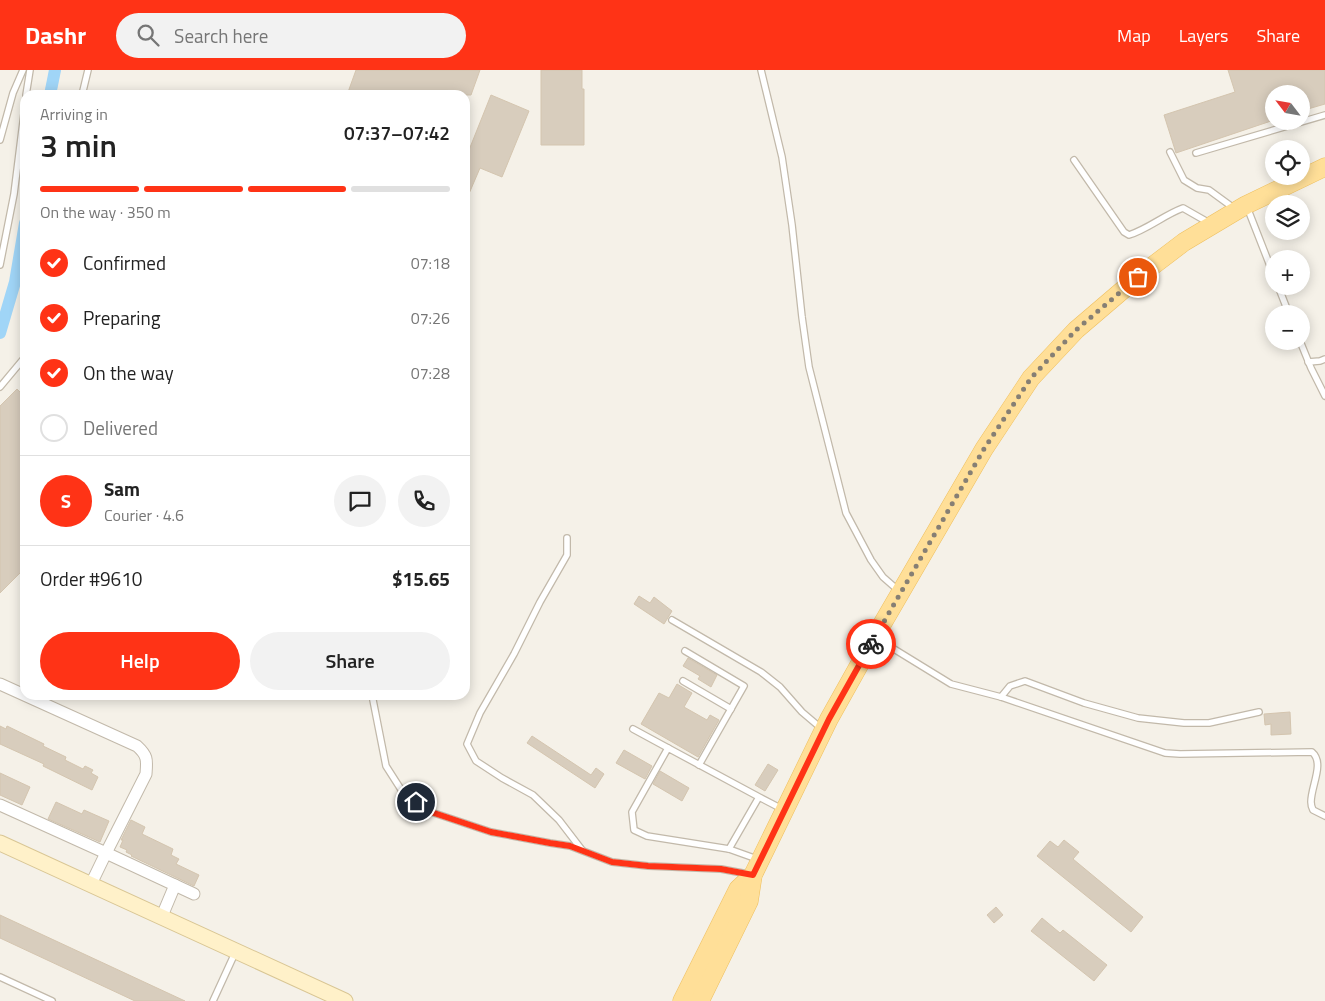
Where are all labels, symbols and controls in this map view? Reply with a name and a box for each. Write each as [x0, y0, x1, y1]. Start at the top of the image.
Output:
search box [116, 13, 466, 58]
text: Dashr [25, 17, 86, 53]
icon: search [134, 21, 162, 49]
text: Search here [174, 21, 268, 50]
text: Map [1117, 22, 1151, 49]
text: Layers [1179, 22, 1228, 49]
text: Share [1256, 22, 1300, 49]
north arrow [1265, 85, 1310, 130]
map controls [1265, 85, 1310, 350]
text: Arriving in [40, 102, 108, 126]
text: 07:37–07:42 [344, 118, 450, 147]
text: 3 min [40, 121, 117, 169]
button: locate [1265, 140, 1310, 185]
button: layers [1265, 195, 1310, 240]
text: On the way · 350 m [40, 200, 171, 224]
text: Confirmed [83, 248, 166, 277]
icon: check [40, 249, 68, 277]
button: + [1265, 250, 1310, 295]
text: 07:18 [411, 251, 450, 275]
pin [1117, 256, 1159, 298]
icon: bag [1124, 263, 1152, 291]
text: Preparing [83, 303, 160, 332]
icon: check [40, 304, 68, 332]
button: − [1265, 305, 1310, 350]
text: 07:26 [411, 306, 450, 330]
text: On the way [83, 358, 174, 387]
icon: check [40, 359, 68, 387]
text: 07:28 [411, 361, 450, 385]
text: Delivered [83, 413, 158, 442]
text: Sam [104, 474, 140, 503]
button: chat [334, 475, 386, 527]
button: phone [398, 475, 450, 527]
text: S [61, 486, 71, 515]
text: Courier · 4.6 [104, 503, 184, 527]
text: Order #9610 [40, 564, 142, 593]
text: $15.65 [392, 564, 450, 593]
courier [846, 619, 896, 669]
icon: bike [857, 630, 885, 658]
button: Help [40, 632, 240, 690]
button: Share [250, 632, 450, 690]
pin [395, 781, 437, 823]
icon: home [402, 788, 430, 816]

